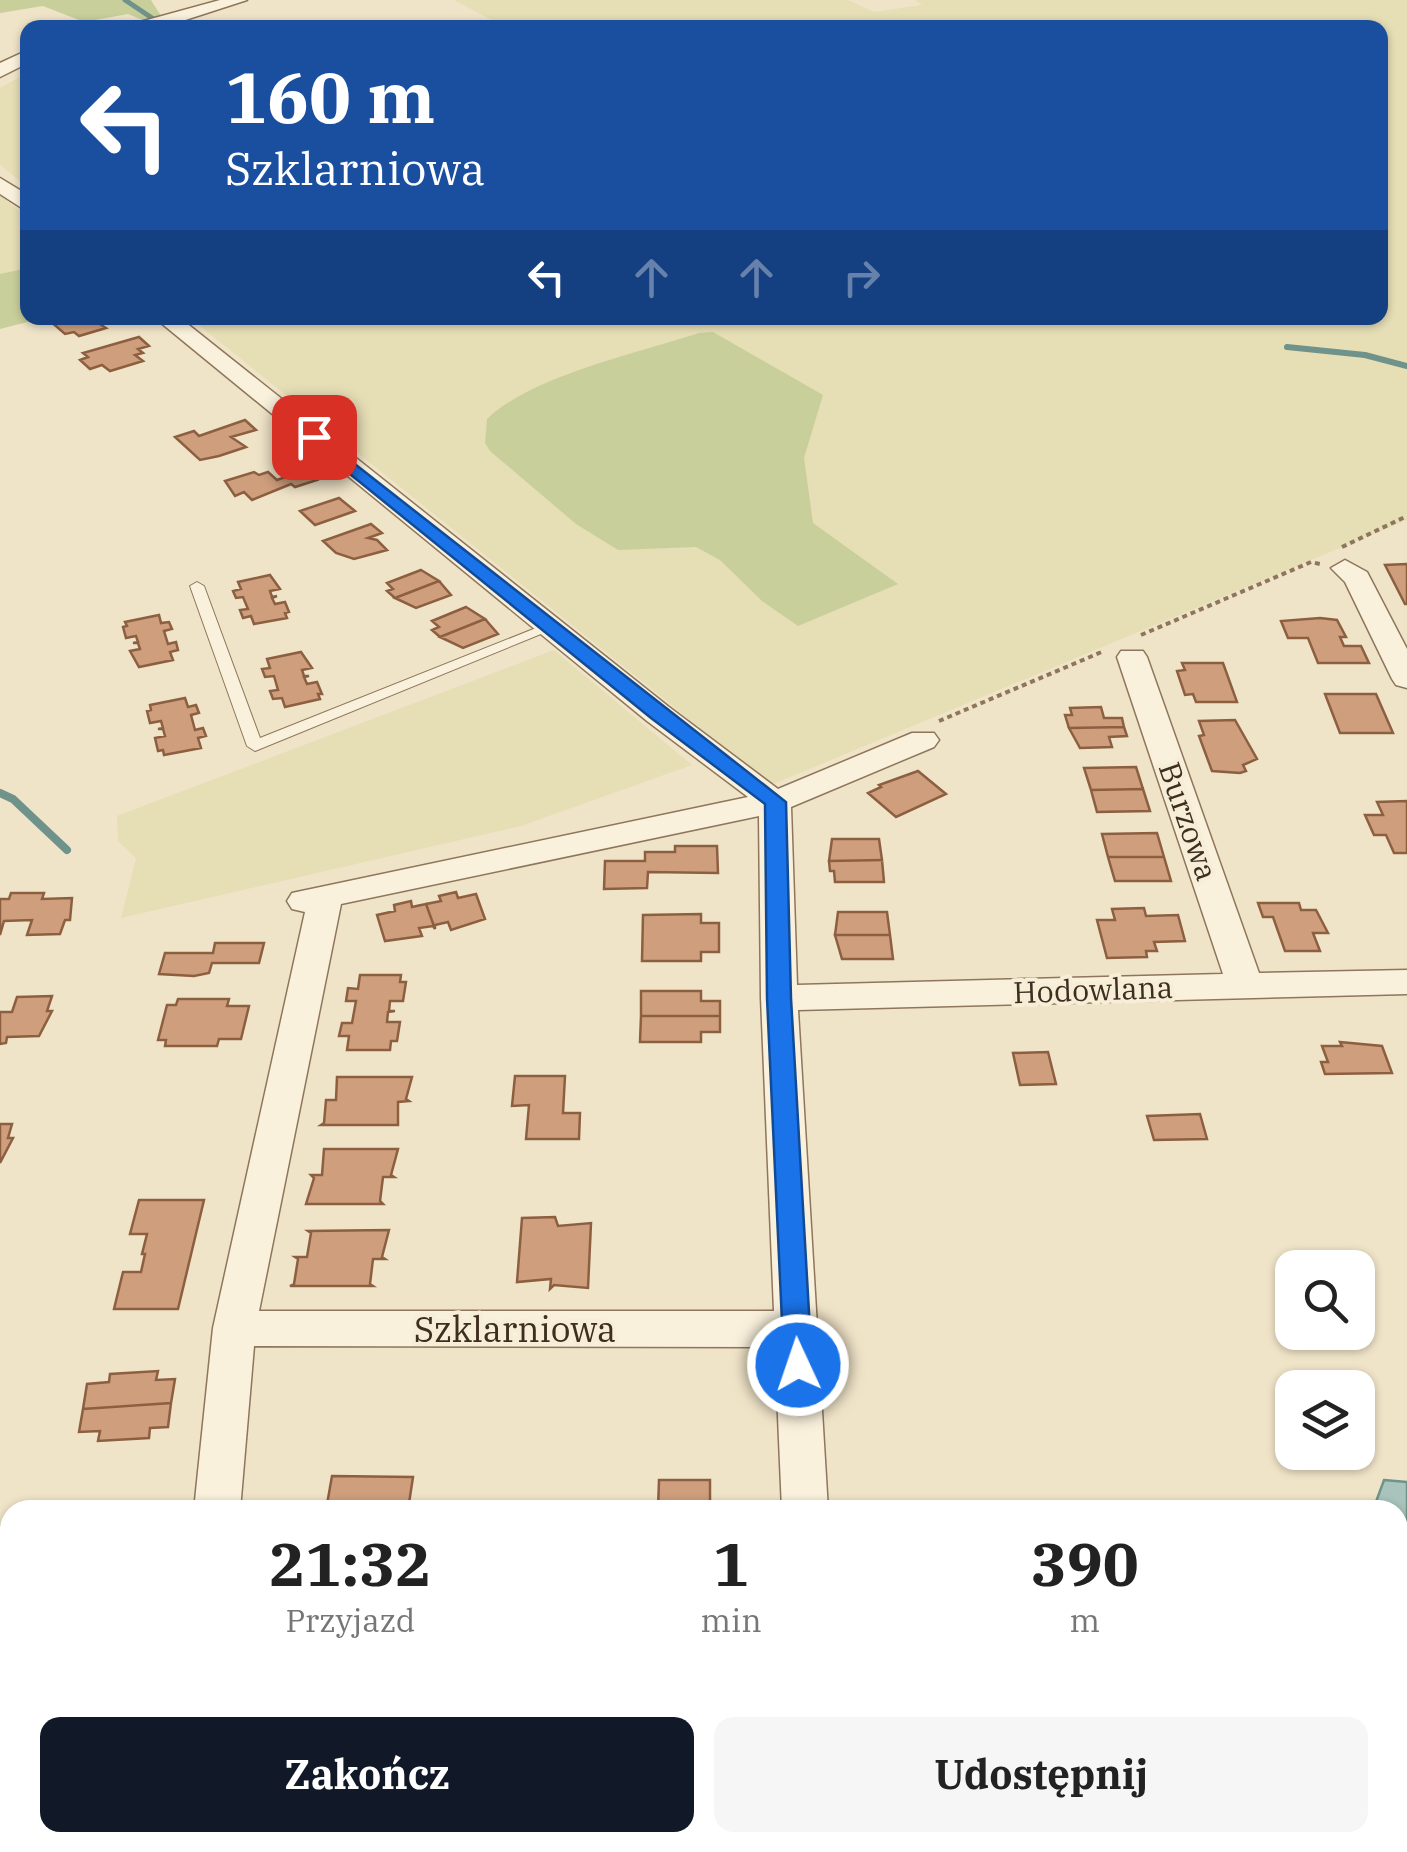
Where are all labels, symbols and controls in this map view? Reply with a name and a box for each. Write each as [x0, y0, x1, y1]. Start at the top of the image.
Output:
text: 160 m [225, 51, 435, 142]
icon: left [60, 60, 190, 190]
text: Szklarniowa [225, 139, 485, 197]
icon: left [519, 250, 574, 305]
icon: ahead [624, 250, 679, 305]
icon: ahead [729, 250, 784, 305]
icon: right [834, 250, 889, 305]
pin [272, 395, 357, 480]
icon: arrive [287, 410, 342, 465]
street label: Burzowa [1151, 757, 1227, 885]
street label: Hodowlana [1012, 967, 1174, 1011]
map controls [1275, 1250, 1375, 1470]
button: search [1275, 1250, 1375, 1350]
street label: Szklarniowa [414, 1306, 616, 1352]
position arrow [746, 1313, 850, 1417]
button: layers [1275, 1370, 1375, 1470]
text: 21:32 [269, 1524, 431, 1603]
text: 1 [713, 1524, 749, 1603]
text: 390 [1031, 1524, 1139, 1603]
text: Przyjazd [285, 1599, 415, 1641]
text: min [701, 1599, 762, 1641]
text: m [1070, 1599, 1100, 1641]
button: Zakończ [40, 1717, 694, 1832]
button: Udostępnij [714, 1717, 1368, 1832]

